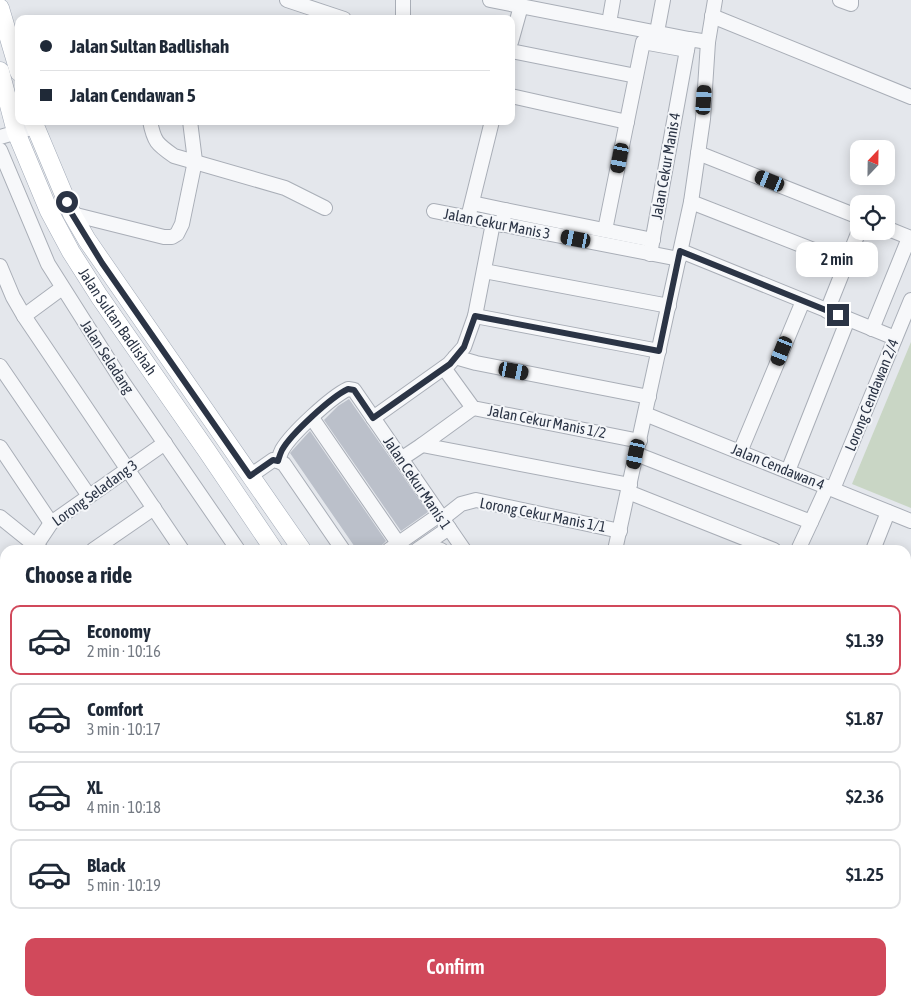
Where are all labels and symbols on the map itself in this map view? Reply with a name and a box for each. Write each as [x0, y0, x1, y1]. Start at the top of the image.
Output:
car [695, 85, 712, 115]
street label: Jalan Cekur Manis 4 [648, 111, 683, 221]
north arrow [850, 140, 895, 185]
car [609, 142, 630, 174]
car [753, 168, 786, 194]
route start [56, 191, 78, 213]
street label: Jalan Cekur Manis 3 [442, 205, 552, 242]
car [559, 229, 592, 249]
callout: 2 min [797, 242, 879, 278]
street label: Jalan Sultan Badlishah [75, 265, 160, 378]
route end [827, 304, 849, 326]
street label: Jalan Seladang [77, 317, 138, 397]
car [769, 334, 794, 368]
street label: Lorong Cendawan 2/4 [841, 336, 902, 453]
car [497, 361, 530, 381]
street label: Jalan Cekur Manis 1/2 [486, 402, 608, 441]
street label: Jalan Cekur Manis 1 [380, 433, 455, 532]
car [625, 438, 646, 470]
street label: Jalan Cendawan 4 [729, 440, 827, 493]
street label: Lorong Seladang 3 [49, 456, 141, 529]
street label: Lorong Cekur Manis 1/1 [479, 494, 608, 535]

